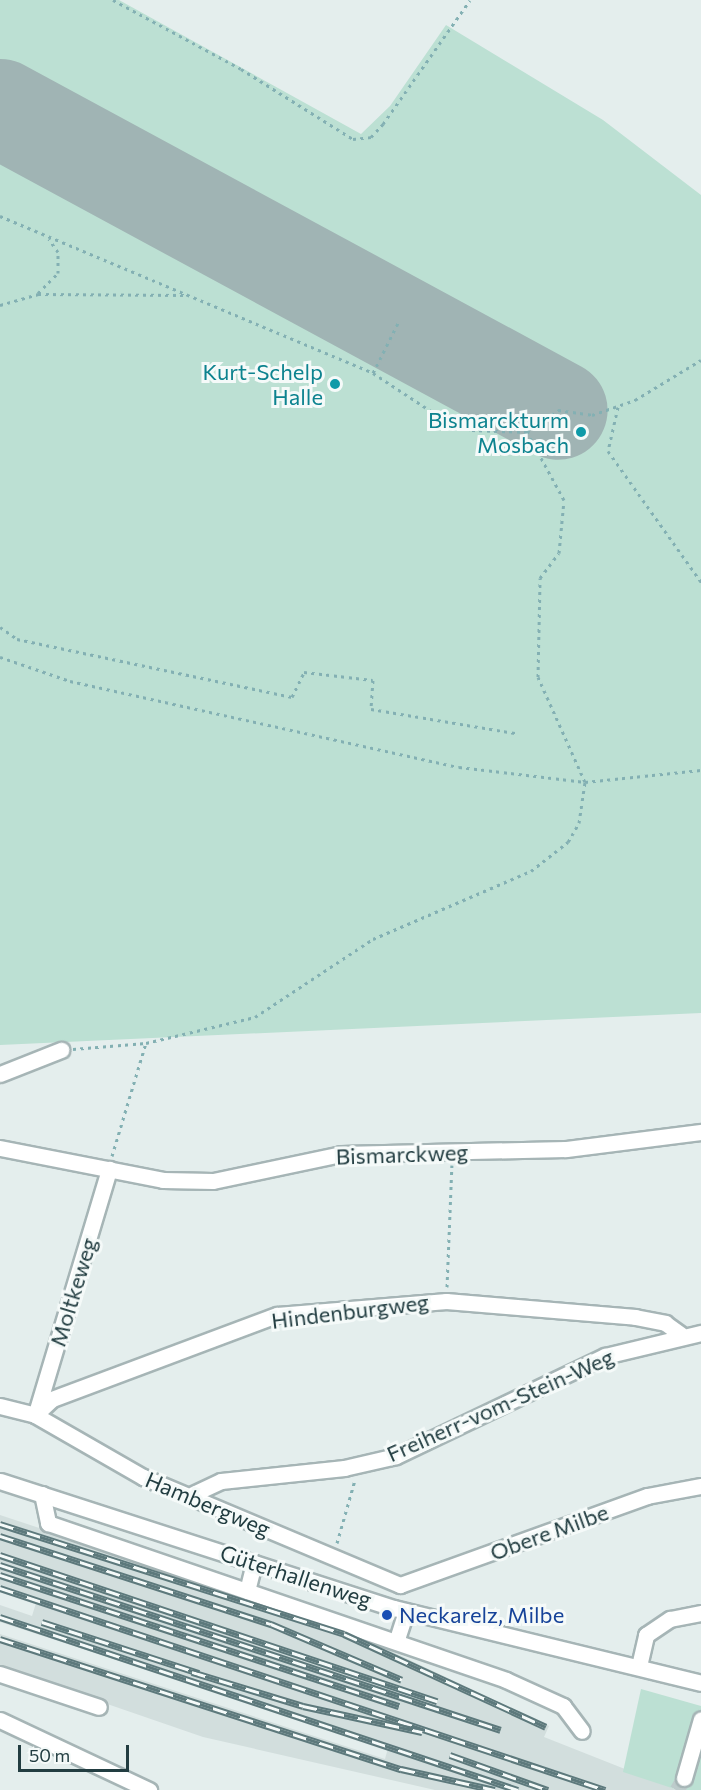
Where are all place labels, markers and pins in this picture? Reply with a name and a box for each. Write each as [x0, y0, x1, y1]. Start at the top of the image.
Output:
place label: Kurt-Schelp Halle [203, 358, 323, 410]
marker: Kurt-Schelp Halle [328, 377, 342, 391]
place label: Bismarckturm Mosbach [428, 406, 569, 458]
marker: Bismarckturm Mosbach [574, 425, 588, 439]
place label: Neckarelz, Milbe [399, 1602, 564, 1628]
marker: Neckarelz, Milbe [380, 1608, 394, 1622]

